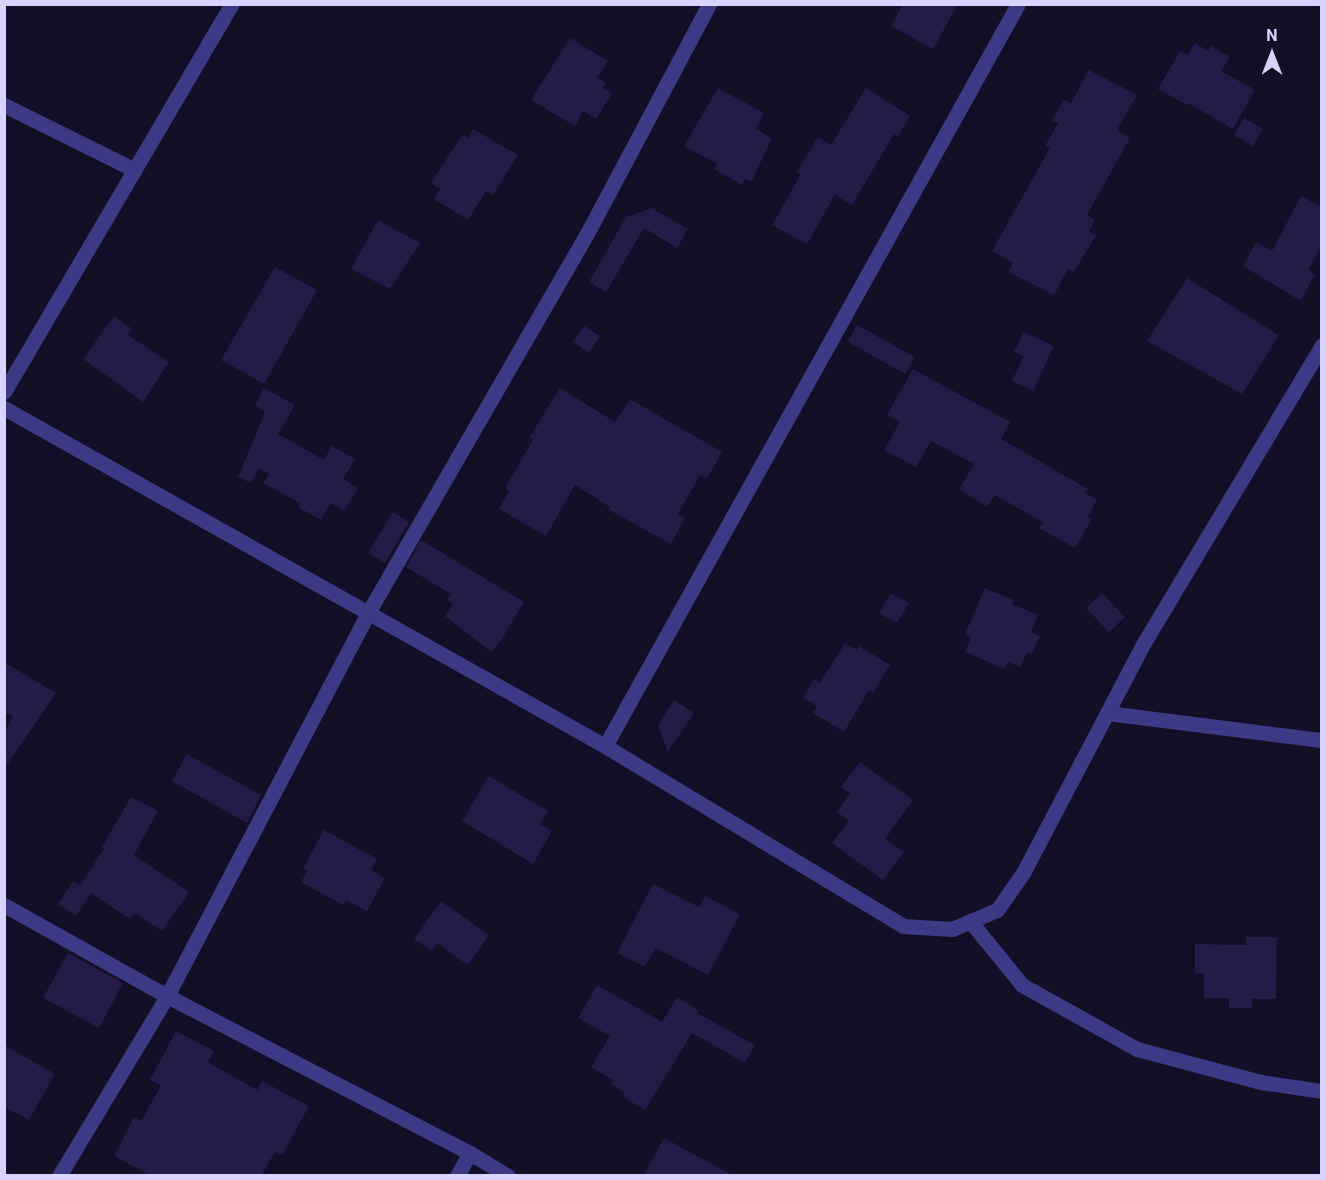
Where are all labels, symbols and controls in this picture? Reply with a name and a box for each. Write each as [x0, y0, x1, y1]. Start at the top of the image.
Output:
north arrow [1242, 24, 1302, 84]
text: N [1266, 26, 1278, 45]

